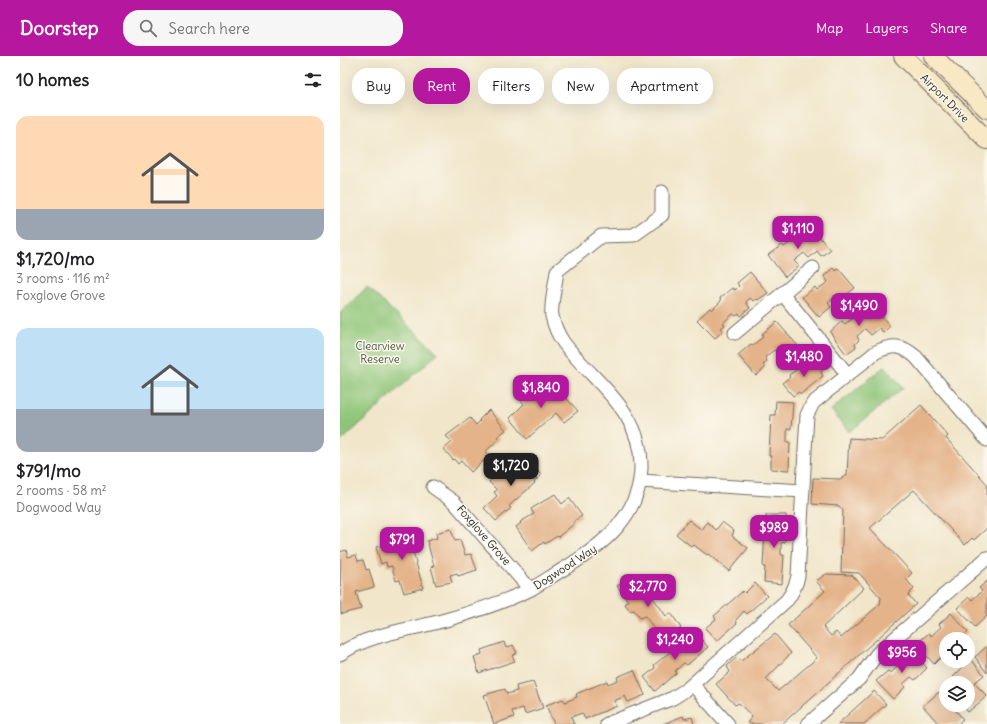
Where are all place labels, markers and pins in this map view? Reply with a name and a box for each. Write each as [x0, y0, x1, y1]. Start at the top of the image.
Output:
pin: $1,110 [765, 216, 831, 250]
pin: $1,490 [826, 293, 892, 327]
pin: $1,480 [771, 344, 837, 378]
pin: $1,840 [508, 375, 574, 409]
pin: $1,720 [478, 453, 544, 487]
pin: $989 [750, 515, 798, 549]
pin: $791 [378, 527, 426, 561]
pin: $2,770 [615, 574, 681, 608]
pin: $1,240 [642, 627, 708, 661]
pin: $956 [878, 640, 926, 674]

